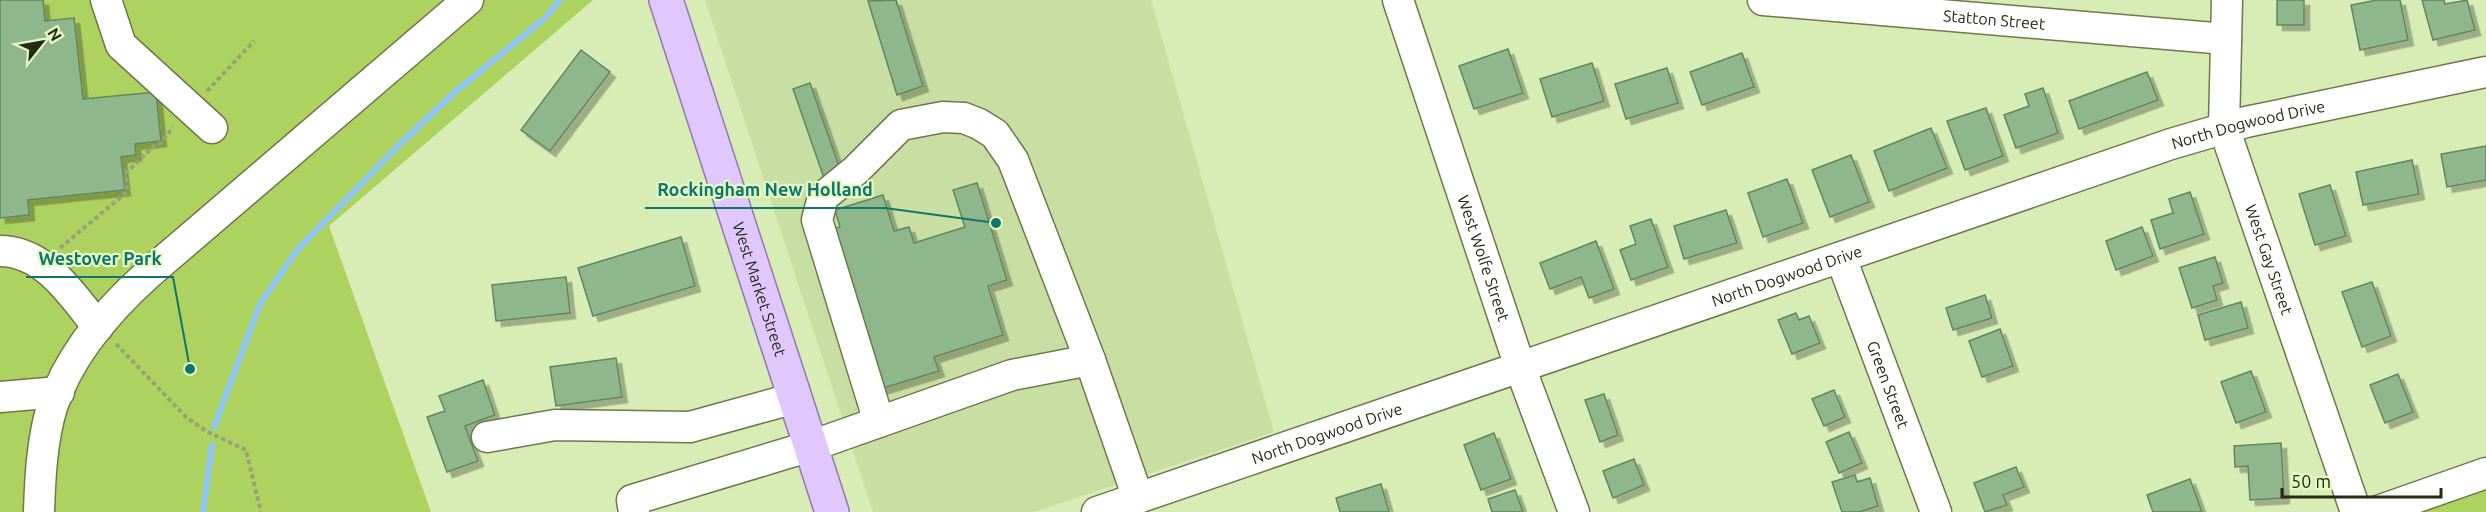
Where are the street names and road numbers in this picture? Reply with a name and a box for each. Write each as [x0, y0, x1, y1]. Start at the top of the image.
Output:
street label: Statton Street [1942, 6, 2047, 33]
street label: North Dogwood Drive [2169, 97, 2327, 152]
street label: West Wolfe Street [1454, 193, 1513, 324]
street label: West Gay Street [2242, 202, 2297, 318]
street label: West Market Street [730, 220, 790, 359]
street label: North Dogwood Drive [1709, 242, 1864, 310]
street label: Green Street [1864, 338, 1913, 431]
street label: North Dogwood Drive [1249, 399, 1404, 467]

